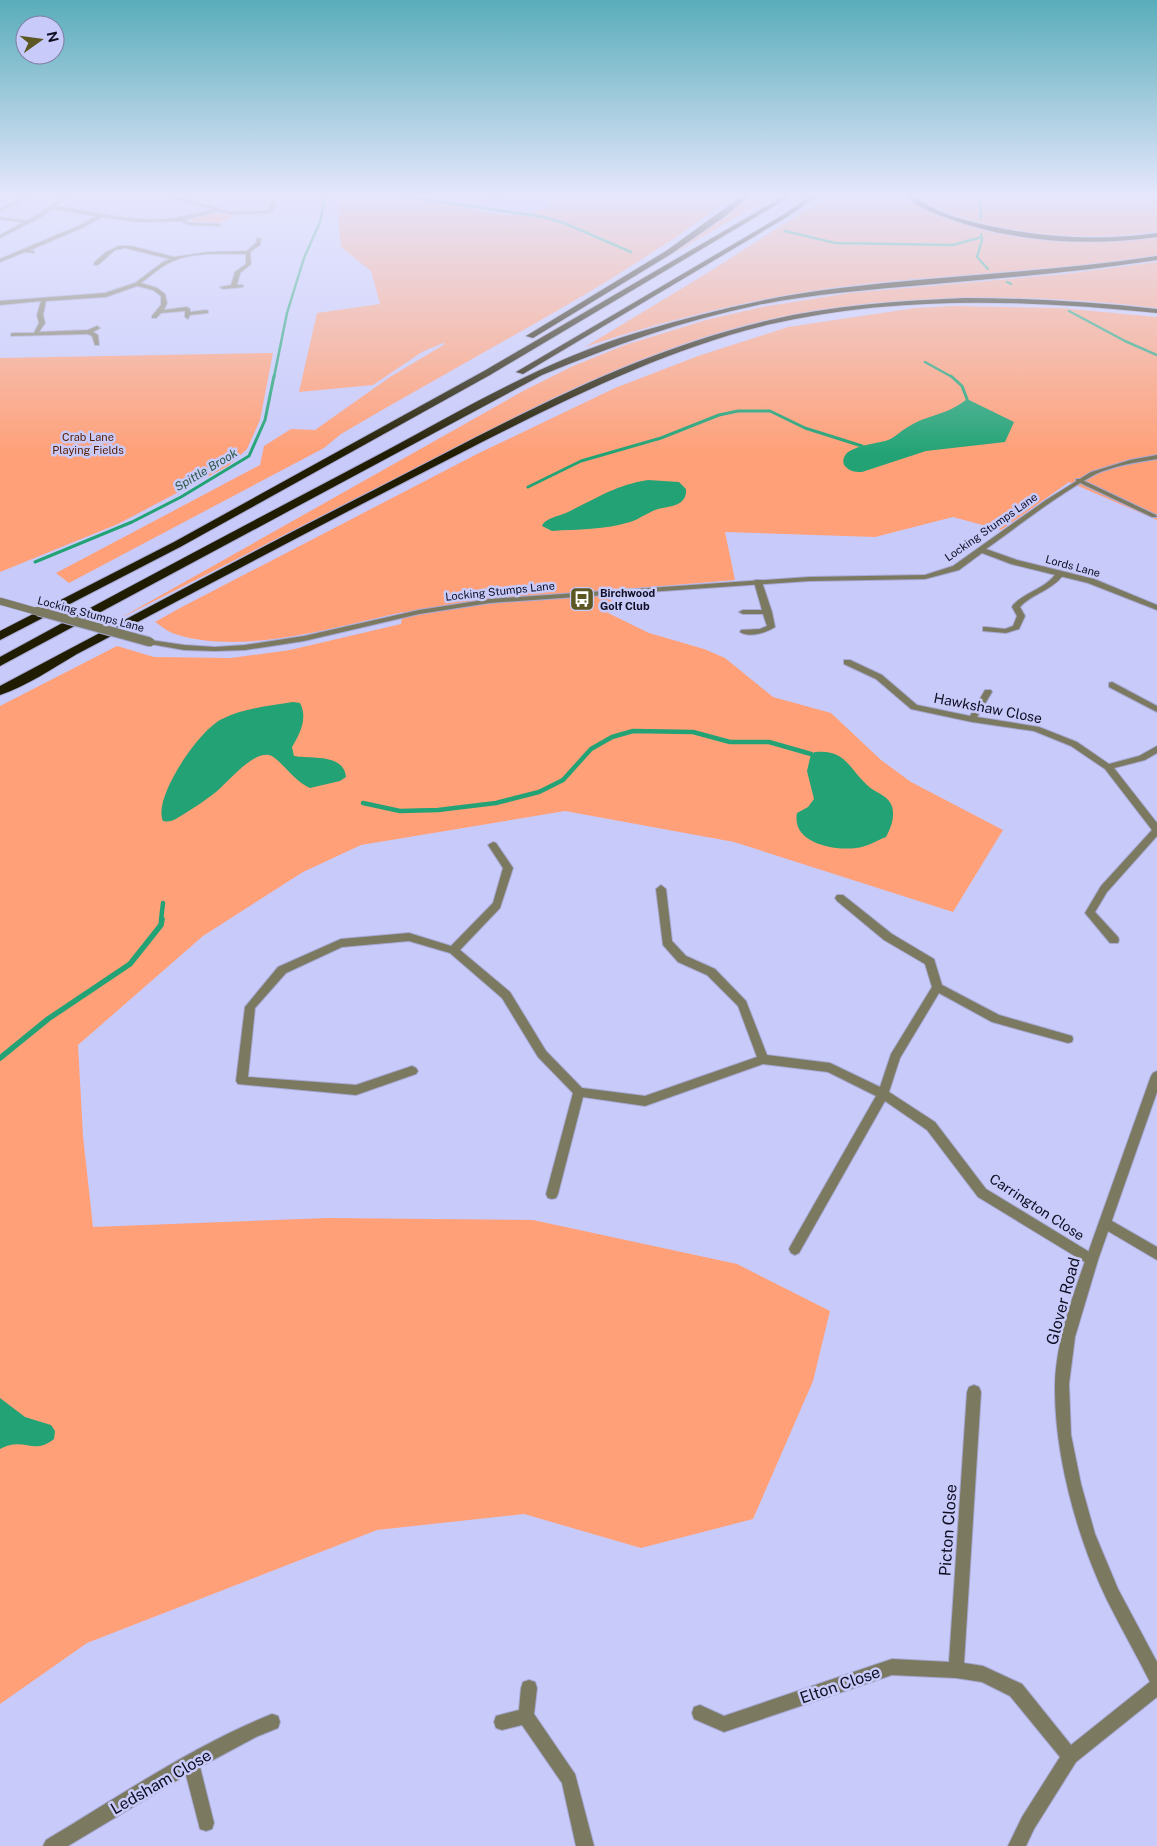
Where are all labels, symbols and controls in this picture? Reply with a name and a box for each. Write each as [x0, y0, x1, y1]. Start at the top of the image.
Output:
north arrow [15, 15, 65, 65]
text: N [44, 30, 62, 44]
park label: Crab Lane Playing Fields [52, 431, 124, 456]
water label: Spittle Brook [172, 446, 240, 494]
street label: Locking Stumps Lane [942, 491, 1040, 563]
street label: Lords Lane [1044, 553, 1102, 579]
street label: Locking Stumps Lane [445, 579, 555, 603]
bus stop icon: Birchwood Golf Club [569, 586, 595, 612]
place label: Birchwood Golf Club [600, 587, 655, 612]
street label: Locking Stumps Lane [36, 594, 146, 634]
street label: Hawkshaw Close [932, 690, 1044, 726]
street label: Carrington Close [987, 1170, 1087, 1244]
street label: Glover Road [1042, 1255, 1084, 1347]
street label: Picton Close [935, 1483, 961, 1577]
street label: Elton Close [797, 1662, 883, 1708]
street label: Ledsham Close [107, 1746, 215, 1818]

